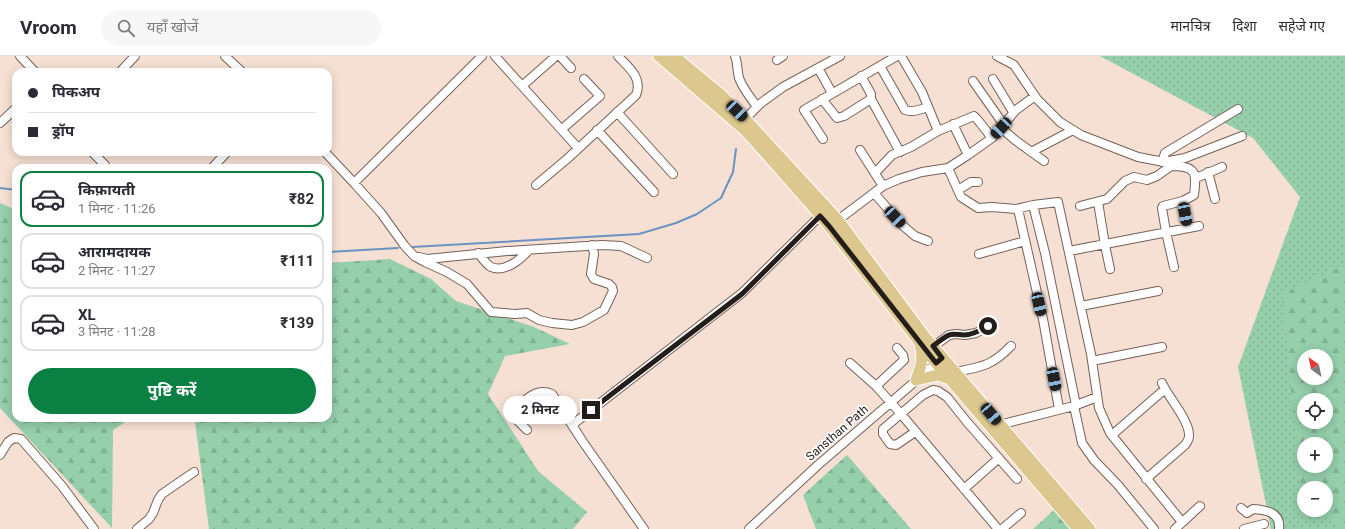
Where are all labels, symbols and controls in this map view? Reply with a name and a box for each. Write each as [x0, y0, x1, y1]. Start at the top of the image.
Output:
search box [101, 10, 381, 46]
text: Vroom [20, 16, 77, 39]
icon: search [115, 17, 137, 39]
text: यहाँ खोजें [147, 18, 198, 36]
text: मानचित्र [1170, 18, 1210, 34]
text: दिशा [1232, 18, 1257, 34]
text: सहेजे गए [1279, 18, 1325, 34]
text: पिकअप [52, 83, 100, 101]
car [724, 98, 750, 124]
car [988, 115, 1014, 141]
text: ड्रॉप [52, 122, 74, 140]
icon: car [30, 181, 66, 217]
text: किफ़ायती [78, 181, 135, 199]
text: ₹82 [289, 190, 314, 208]
text: 1 मिनट · 11:26 [78, 201, 156, 216]
car [1177, 201, 1193, 227]
car [882, 204, 908, 230]
icon: car [30, 243, 66, 279]
text: आरामदायक [78, 243, 151, 261]
text: ₹111 [280, 252, 314, 270]
text: 2 मिनट · 11:27 [78, 263, 156, 278]
car [1030, 291, 1048, 317]
icon: car [30, 305, 66, 341]
text: XL [78, 306, 96, 324]
text: ₹139 [280, 314, 314, 332]
route start [979, 317, 997, 335]
text: 3 मिनट · 11:28 [78, 324, 156, 339]
north arrow [1297, 349, 1333, 385]
map controls [1297, 349, 1333, 517]
car [1046, 366, 1062, 392]
button: पुष्टि करें [28, 368, 316, 414]
button: locate [1297, 393, 1333, 429]
callout: 2 मिनट [503, 396, 577, 424]
route end [582, 401, 600, 419]
car [979, 401, 1003, 427]
text: 2 मिनट [521, 402, 559, 417]
street label: Sansthan Path [803, 402, 871, 464]
button: + [1297, 437, 1333, 473]
button: − [1297, 481, 1333, 517]

